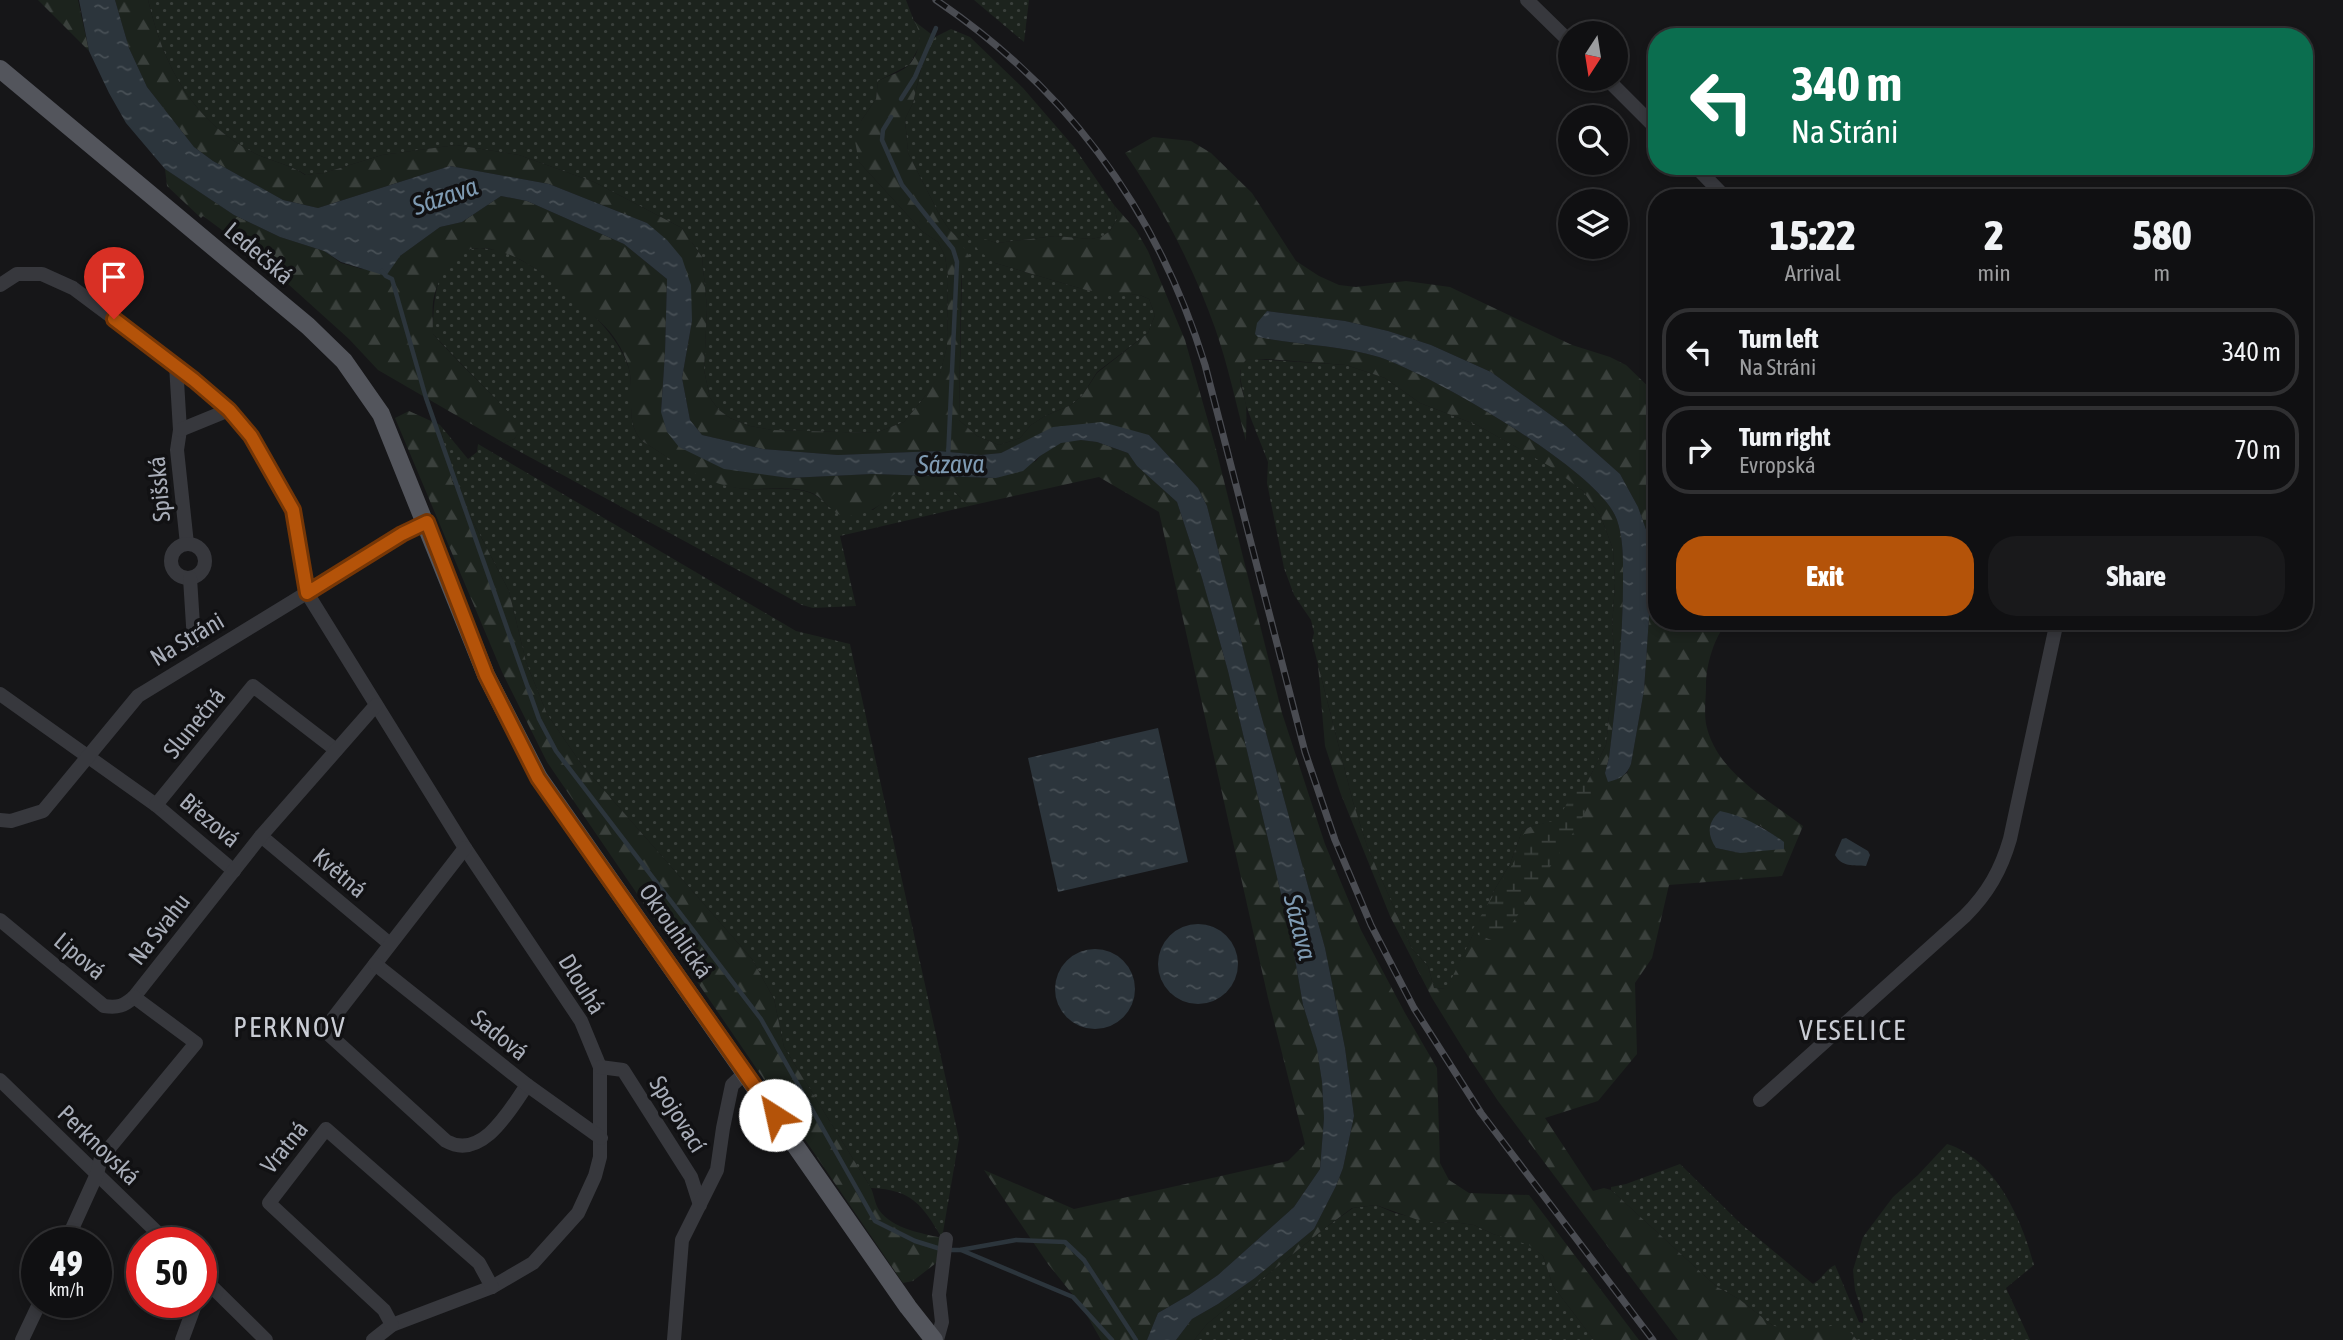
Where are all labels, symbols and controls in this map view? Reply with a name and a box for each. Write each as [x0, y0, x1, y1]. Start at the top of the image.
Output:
north arrow [1558, 21, 1628, 91]
map controls [1558, 21, 1628, 259]
text: 340 m [1791, 55, 1902, 111]
icon: left [1676, 56, 1767, 147]
button: search [1558, 105, 1628, 175]
text: Na Stráni [1791, 113, 1898, 150]
water label: Sázava [408, 171, 481, 221]
button: layers [1558, 189, 1628, 259]
text: 15:22 [1770, 211, 1856, 259]
text: 2 [1984, 211, 2004, 259]
text: 580 [2132, 211, 2191, 259]
street label: Ledečská [219, 217, 299, 289]
pin [84, 247, 144, 319]
icon: arrive [95, 258, 133, 296]
text: Arrival [1785, 260, 1841, 286]
text: min [1978, 260, 2011, 286]
text: m [2154, 260, 2170, 286]
text: Turn left [1739, 324, 1819, 354]
icon: left [1680, 333, 1718, 371]
text: 340 m [2222, 337, 2281, 367]
text: Na Stráni [1739, 354, 1816, 380]
text: Turn right [1739, 422, 1830, 452]
icon: right [1680, 431, 1718, 469]
text: 70 m [2234, 435, 2281, 465]
water label: Sázava [916, 448, 985, 480]
text: Evropská [1739, 452, 1816, 478]
street label: Spišská [143, 455, 175, 523]
button: Exit [1676, 536, 1974, 616]
button: Share [1988, 536, 2285, 616]
street label: Na Stráni [146, 607, 228, 671]
street label: Slunečná [158, 683, 230, 763]
street label: Březová [175, 787, 245, 853]
street label: Květná [308, 843, 372, 903]
street label: Okrouhlická [634, 879, 718, 983]
street label: Na Svahu [123, 888, 195, 970]
water label: Sázava [1277, 890, 1323, 963]
street label: Lipová [49, 927, 111, 985]
street label: Dlouhá [553, 949, 611, 1019]
street label: Sadová [466, 1004, 534, 1066]
district label: PERKNOV [233, 1011, 347, 1043]
district label: VESELICE [1799, 1014, 1907, 1046]
street label: Spojovací [644, 1071, 712, 1157]
position arrow [738, 1078, 812, 1152]
street label: Perknovská [53, 1100, 145, 1190]
street label: Vratná [255, 1115, 313, 1179]
speed limit sign: 50 [126, 1227, 217, 1318]
text: 49 [50, 1243, 83, 1283]
text: km/h [49, 1279, 84, 1300]

